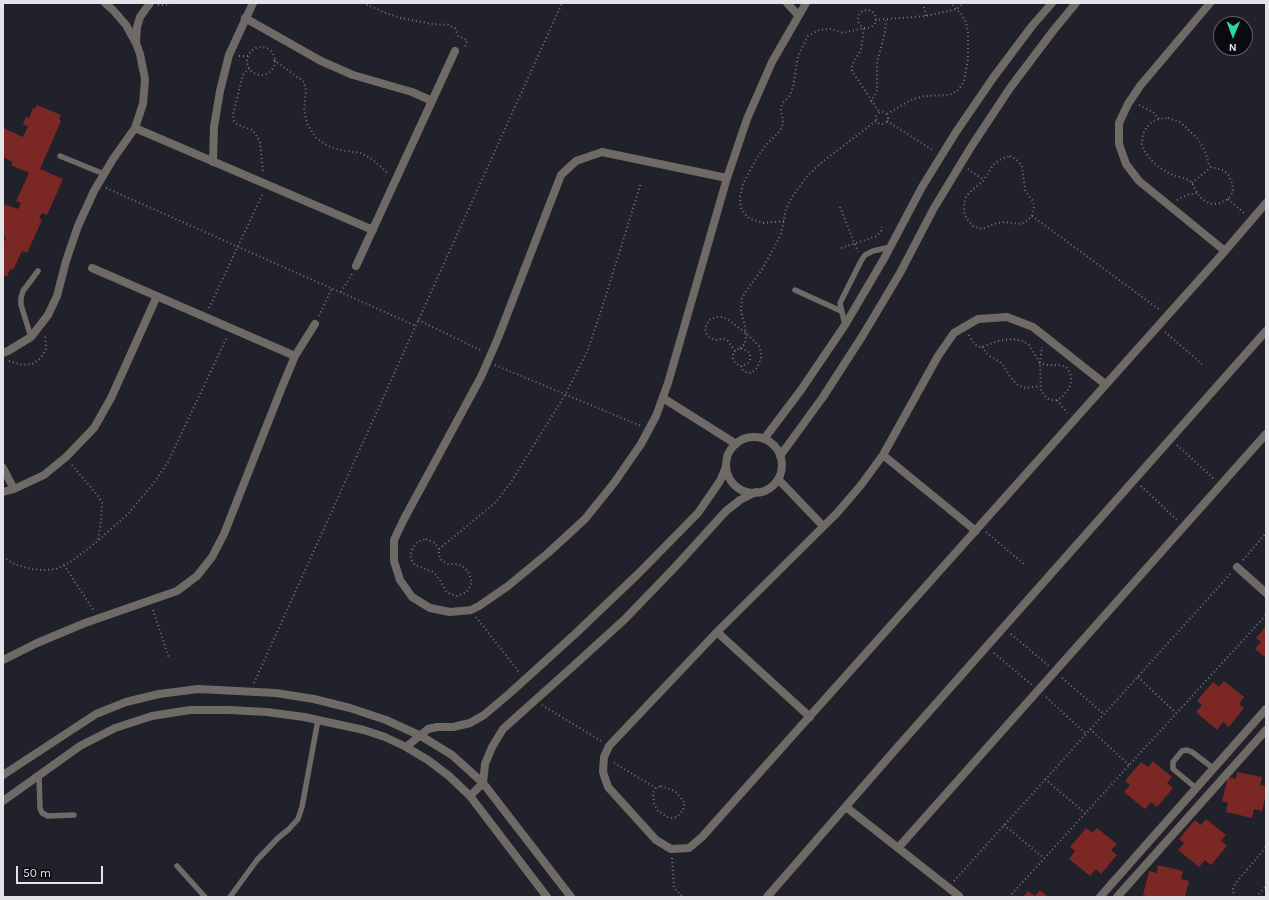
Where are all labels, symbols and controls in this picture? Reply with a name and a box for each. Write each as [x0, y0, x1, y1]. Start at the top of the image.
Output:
north arrow [1213, 16, 1253, 56]
text: N [1229, 41, 1237, 54]
scale bar [18, 858, 105, 884]
text: 50 m [23, 866, 51, 880]

